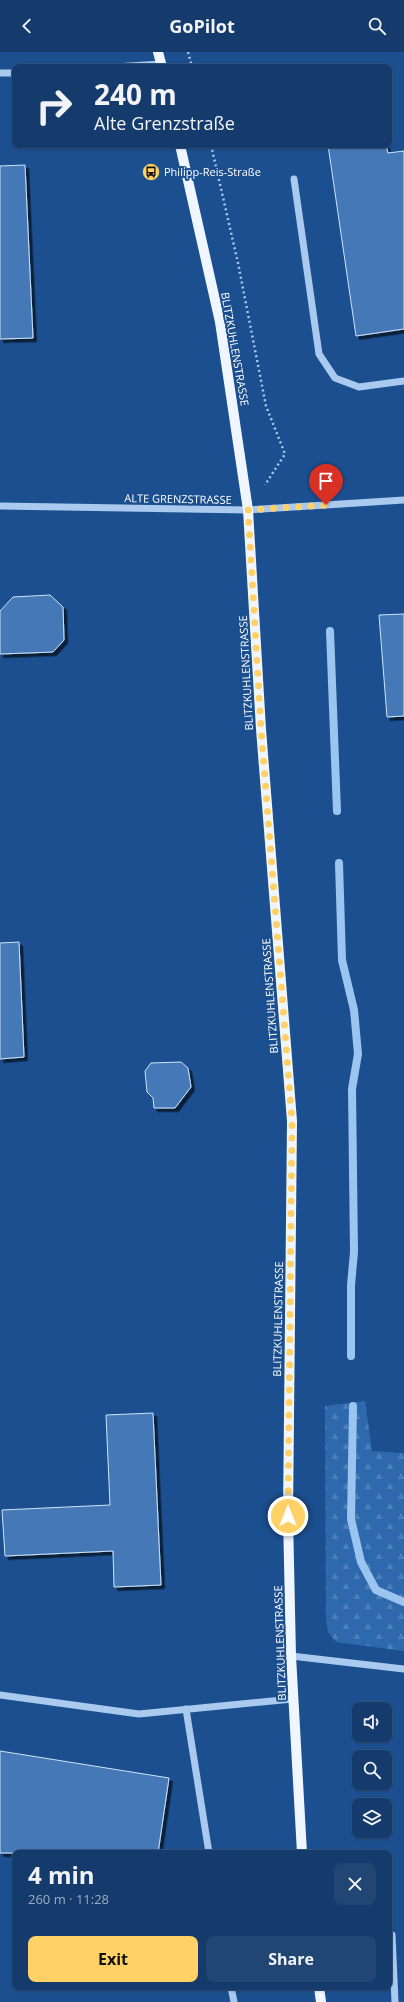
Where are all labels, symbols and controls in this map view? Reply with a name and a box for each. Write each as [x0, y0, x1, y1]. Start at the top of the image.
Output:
text: GoPilot [169, 14, 235, 38]
icon: back [16, 15, 38, 37]
icon: search [366, 15, 388, 37]
text: 240 m [94, 75, 177, 113]
icon: right [28, 80, 80, 132]
text: Alte Grenzstraße [94, 111, 235, 135]
bus stop icon: Philipp-Reis-Straße [141, 162, 161, 182]
place label: Philipp-Reis-Straße [164, 164, 261, 179]
street label: BLITZKUHLENSTRASSE [218, 291, 253, 407]
pin [309, 464, 343, 505]
icon: arrive [315, 470, 337, 492]
street label: ALTE GRENZSTRASSE [124, 490, 232, 507]
street label: BLITZKUHLENSTRASSE [235, 615, 256, 731]
street label: BLITZKUHLENSTRASSE [258, 938, 281, 1054]
street label: BLITZKUHLENSTRASSE [269, 1261, 286, 1377]
position arrow [267, 1495, 309, 1537]
street label: BLITZKUHLENSTRASSE [270, 1585, 289, 1701]
map controls [352, 1702, 392, 1838]
button: sound [352, 1702, 392, 1742]
button: search [352, 1750, 392, 1790]
button: layers [352, 1798, 392, 1838]
text: 4 min [28, 1858, 95, 1891]
button: close [334, 1863, 376, 1905]
text: 260 m · 11:28 [28, 1890, 109, 1908]
button: Exit [28, 1936, 198, 1982]
button: Share [206, 1936, 376, 1982]

